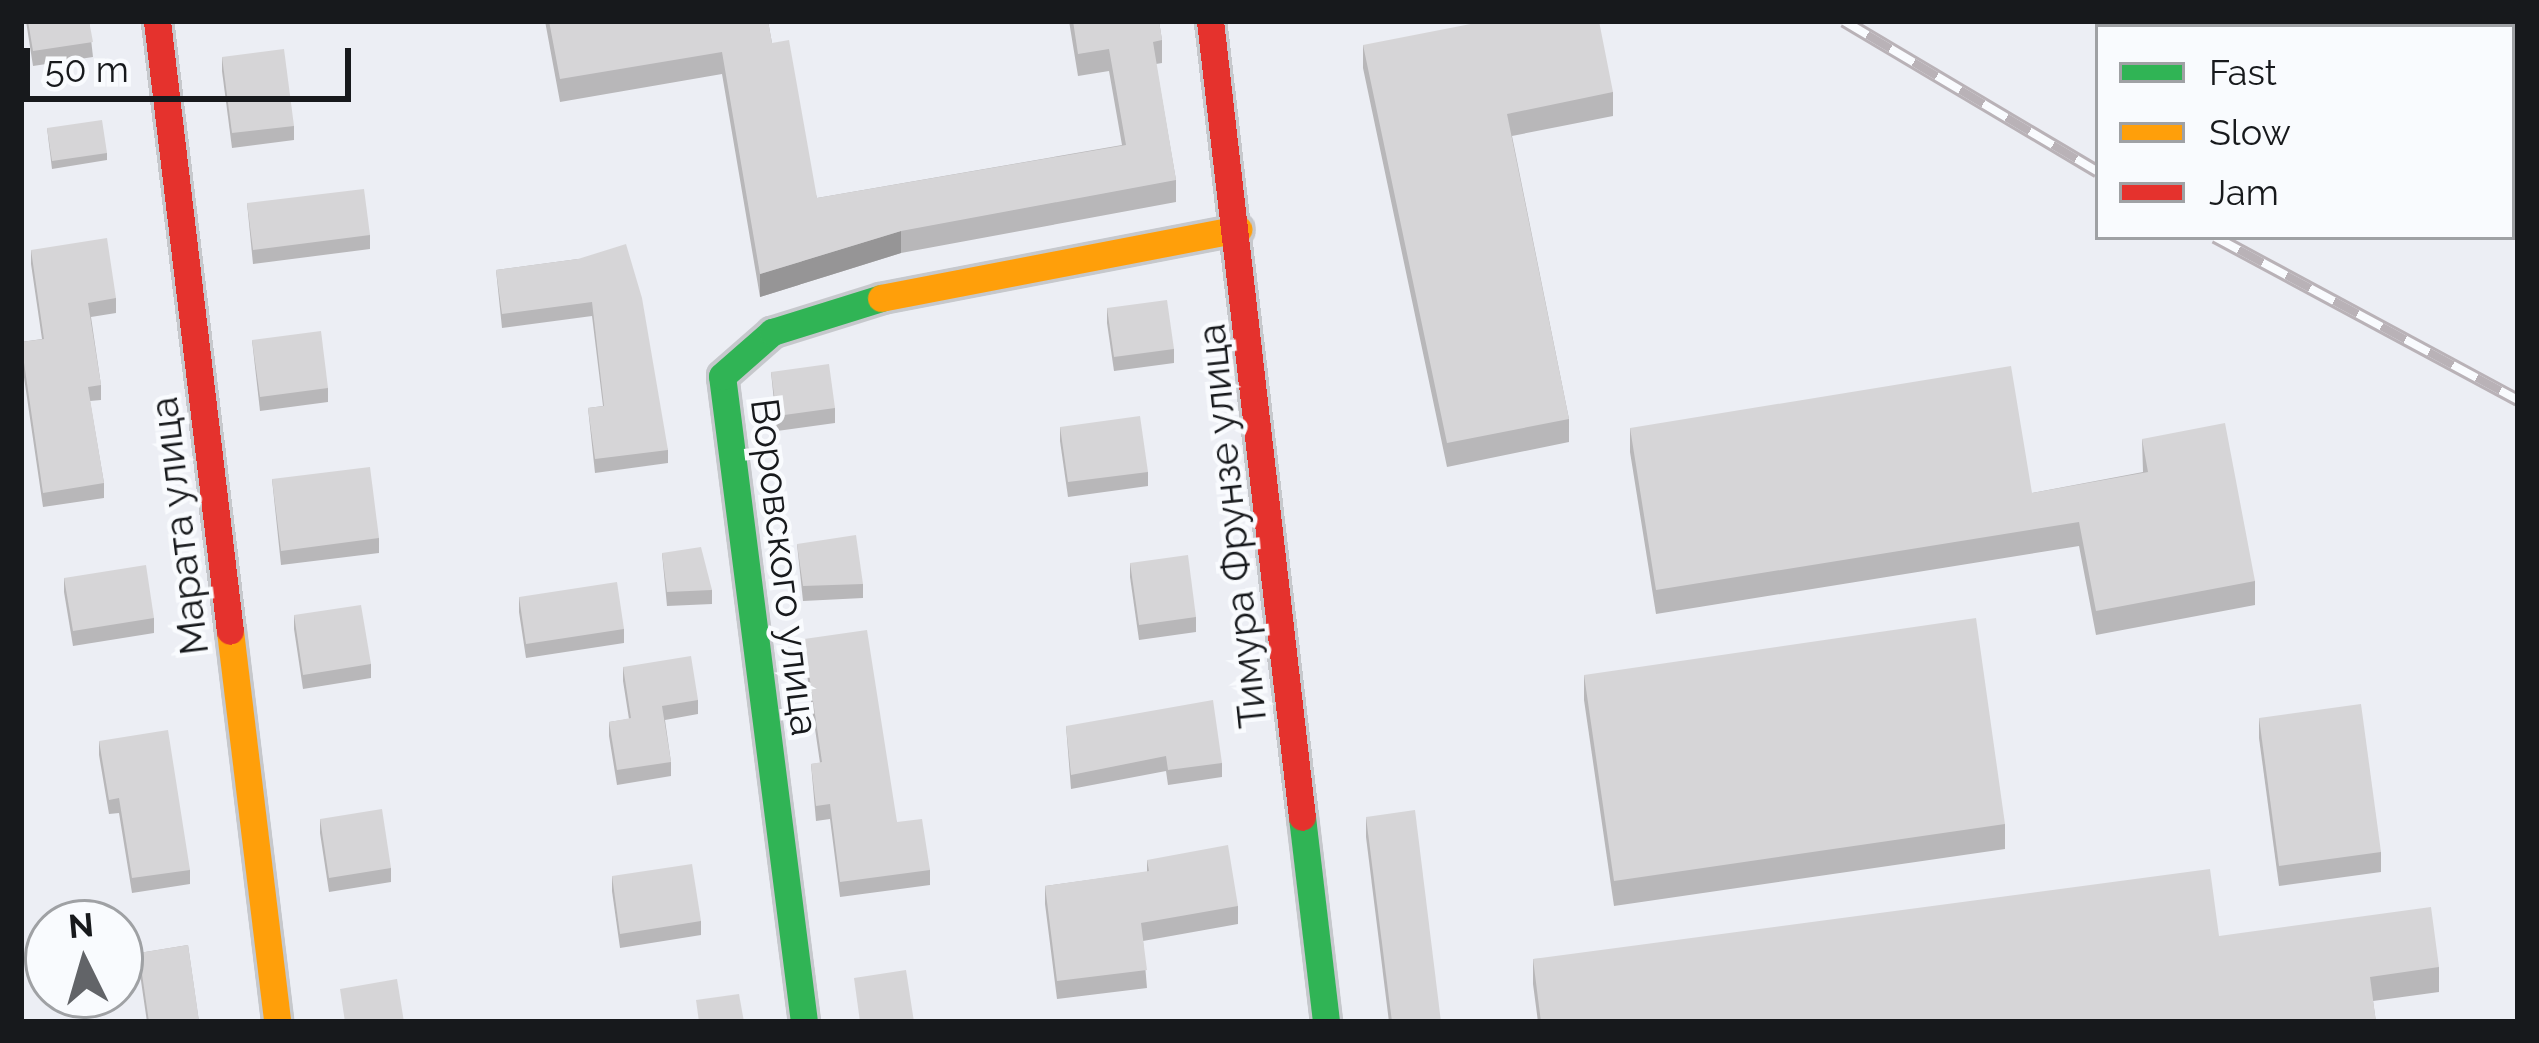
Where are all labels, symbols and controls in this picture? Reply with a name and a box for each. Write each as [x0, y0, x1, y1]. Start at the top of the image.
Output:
scale bar [30, 24, 357, 98]
legend [2095, 24, 2515, 240]
text: 50 m [45, 48, 129, 90]
text: Fast [2209, 51, 2277, 93]
text: Slow [2209, 111, 2291, 153]
text: Jam [2209, 171, 2279, 213]
street label: Тимура Фрунзе улица [1187, 321, 1277, 731]
street label: Марата улица [140, 394, 218, 658]
street label: Воровского улица [741, 395, 829, 739]
north arrow [24, 899, 144, 1019]
text: N [67, 905, 95, 946]

